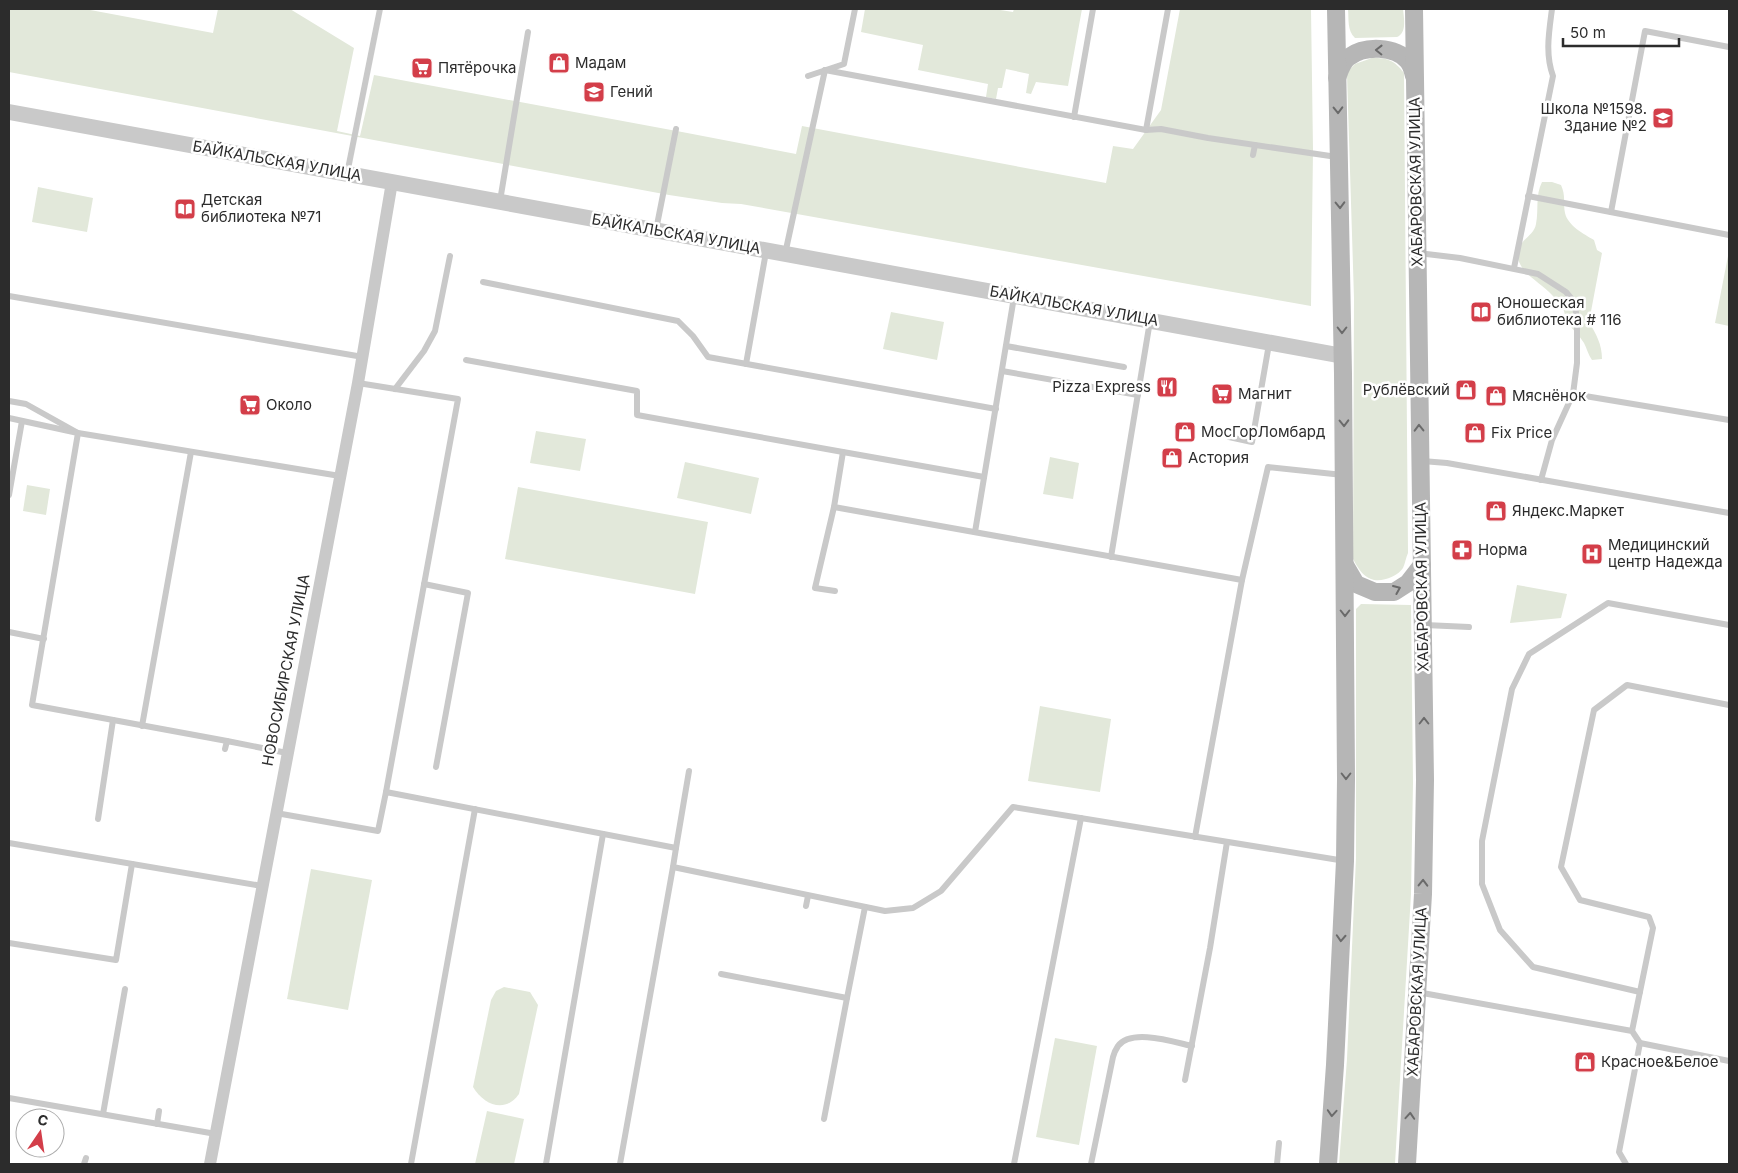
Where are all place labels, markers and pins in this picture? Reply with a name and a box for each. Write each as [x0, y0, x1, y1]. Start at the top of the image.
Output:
shop icon: Мадам [547, 51, 571, 75]
place label: Мадам [575, 53, 626, 72]
supermarket icon: Пятёрочка [410, 56, 434, 80]
place label: Пятёрочка [438, 58, 517, 77]
school or university icon: Гений [582, 80, 606, 104]
place label: Гений [610, 82, 653, 101]
place label: Школа №1598. Здание №2 [1540, 99, 1647, 135]
school or university icon: Школа №1598. Здание №2 [1651, 106, 1675, 130]
place label: Детская библиотека №71 [201, 190, 321, 226]
library icon: Детская библиотека №71 [173, 197, 197, 221]
place label: Юношеская библиотека # 116 [1497, 293, 1622, 329]
library icon: Юношеская библиотека # 116 [1469, 300, 1493, 324]
restaurant icon: Pizza Express [1155, 375, 1179, 399]
place label: Pizza Express [1052, 377, 1151, 396]
shop icon: Рублёвский [1454, 378, 1478, 402]
place label: Рублёвский [1363, 380, 1450, 399]
supermarket icon: Магнит [1210, 382, 1234, 406]
place label: Магнит [1238, 384, 1291, 403]
shop icon: Мяснёнок [1484, 384, 1508, 408]
place label: Мяснёнок [1512, 386, 1586, 405]
supermarket icon: Около [238, 393, 262, 417]
place label: Около [266, 395, 312, 414]
shop icon: МосГорЛомбард [1173, 420, 1197, 444]
shop icon: Fix Price [1463, 421, 1487, 445]
place label: МосГорЛомбард [1201, 422, 1325, 441]
place label: Fix Price [1491, 423, 1552, 442]
shop icon: Астория [1160, 446, 1184, 470]
place label: Астория [1188, 448, 1249, 467]
shop icon: Яндекс.Маркет [1484, 499, 1508, 523]
place label: Яндекс.Маркет [1512, 501, 1624, 520]
place label: Медицинский центр Надежда [1608, 535, 1723, 571]
pharmacy icon: Норма [1450, 538, 1474, 562]
place label: Норма [1478, 540, 1527, 559]
hospital icon: Медицинский центр Надежда [1580, 542, 1604, 566]
shop icon: Красное&Белое [1573, 1050, 1597, 1074]
place label: Красное&Белое [1601, 1052, 1718, 1071]

